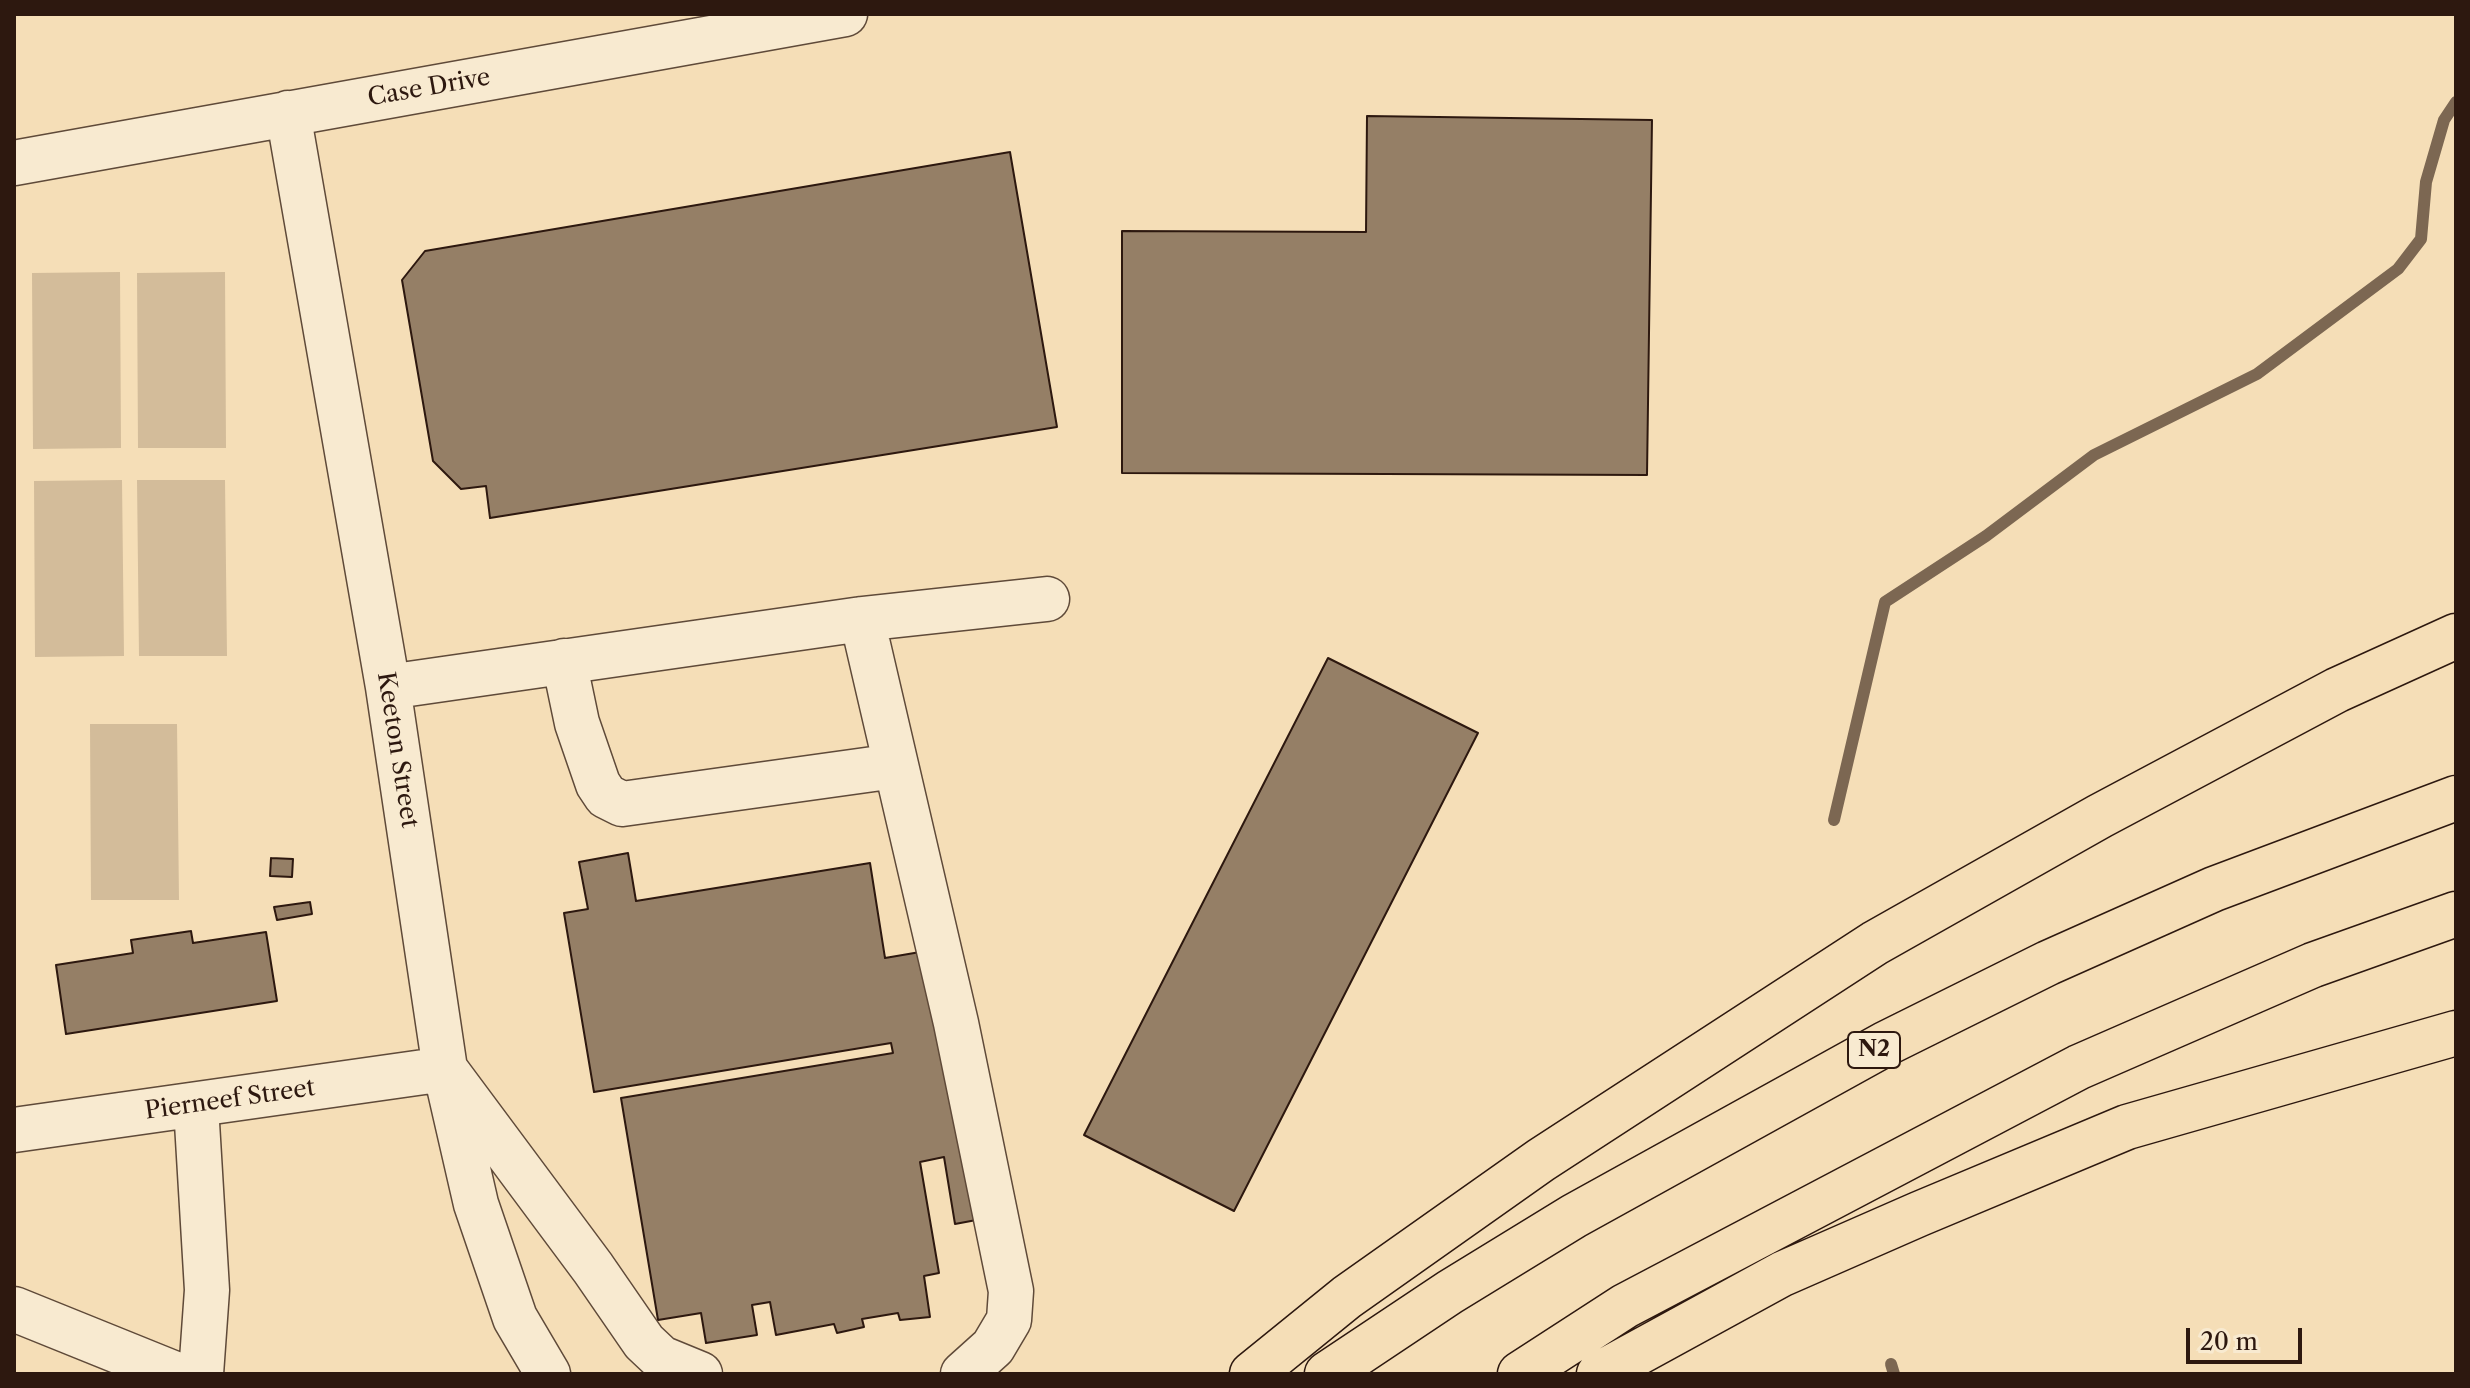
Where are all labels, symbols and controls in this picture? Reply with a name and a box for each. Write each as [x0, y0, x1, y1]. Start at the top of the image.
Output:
street label: Case Drive [366, 63, 492, 113]
street label: Keeton Street [370, 670, 424, 830]
road number: N2 [1848, 1032, 1900, 1068]
street label: Pierneef Street [143, 1074, 317, 1126]
scale bar [2190, 1312, 2306, 1362]
text: 20 m [2200, 1327, 2258, 1356]

